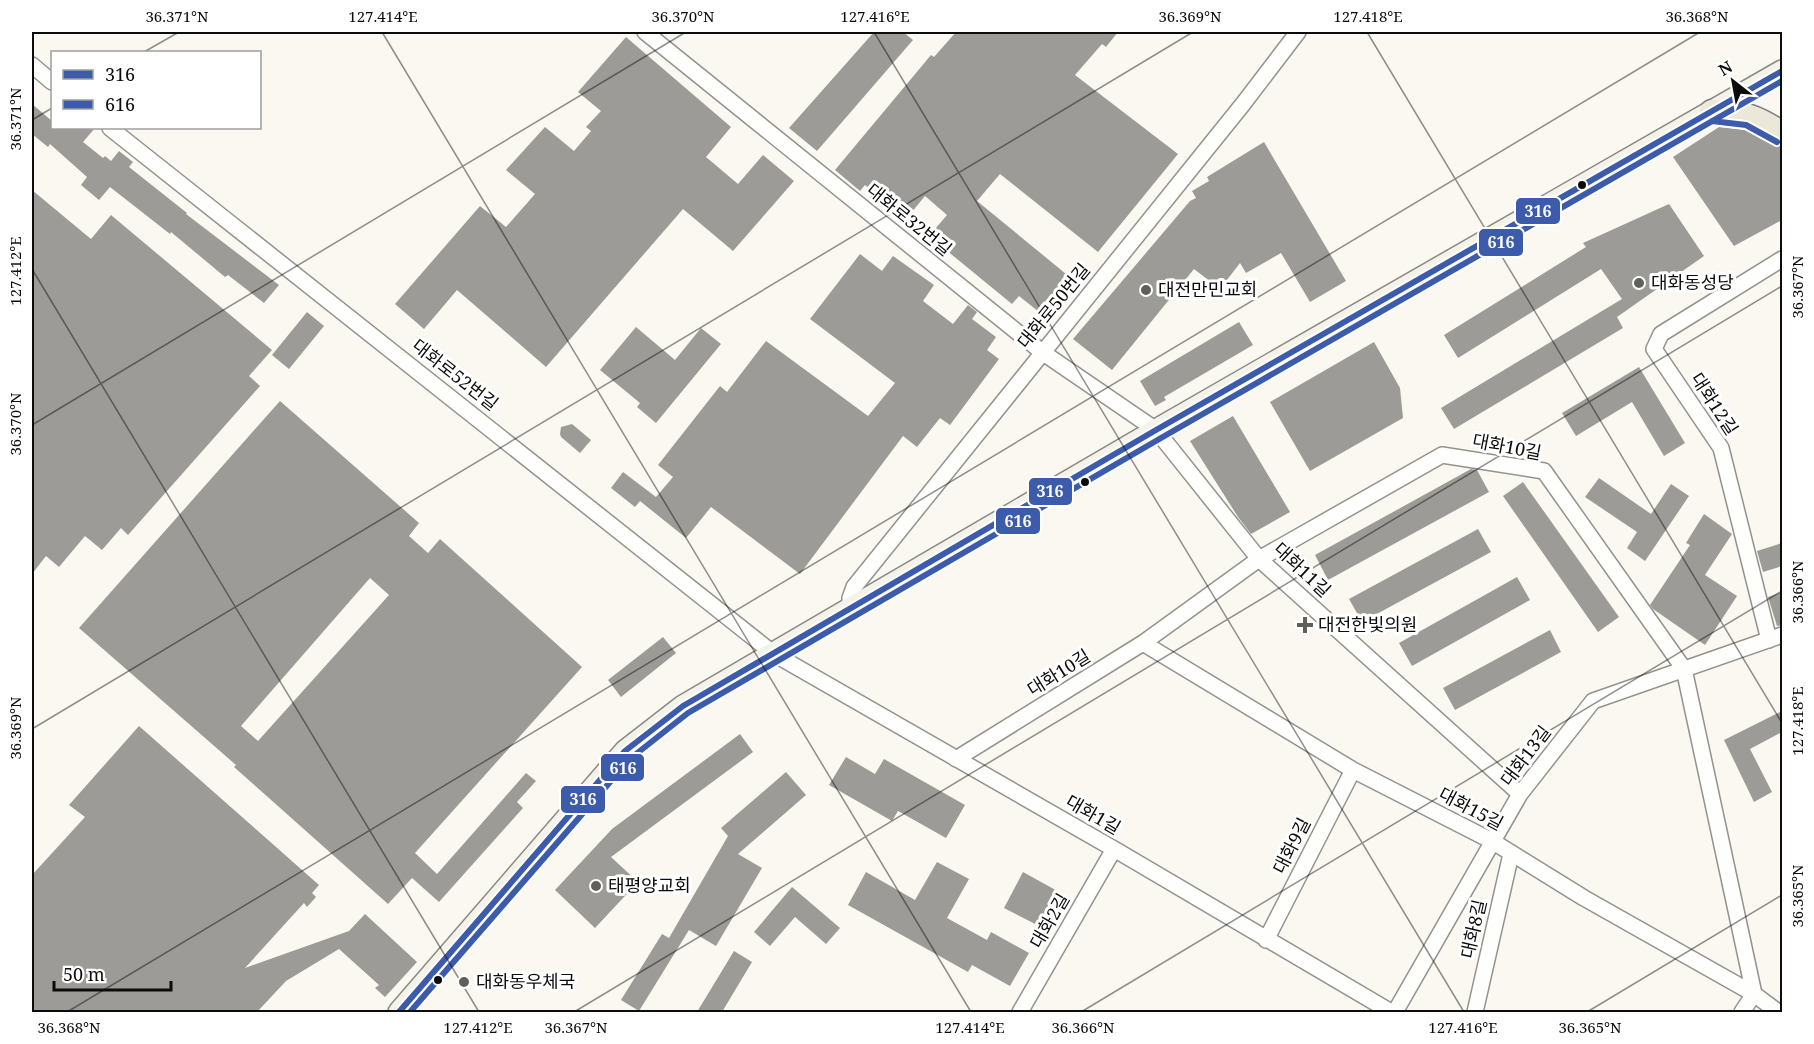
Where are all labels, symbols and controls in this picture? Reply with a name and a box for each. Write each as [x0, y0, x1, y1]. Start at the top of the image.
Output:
text: 36.371°N [145, 6, 209, 26]
text: 127.414°E [348, 6, 418, 26]
text: 36.370°N [651, 6, 715, 26]
text: 127.416°E [840, 6, 910, 26]
text: 36.369°N [1158, 6, 1222, 26]
text: 127.418°E [1333, 6, 1403, 26]
text: 36.368°N [1665, 6, 1729, 26]
legend [51, 51, 261, 129]
north arrow [1703, 51, 1763, 111]
text: N [1714, 55, 1737, 81]
text: 316 [105, 62, 135, 86]
text: 36.371°N [5, 87, 25, 151]
text: 616 [105, 92, 135, 116]
street label: 대화로32번길 [862, 178, 957, 261]
unlabelled marker [1576, 179, 1588, 191]
line badge: 316 [1515, 197, 1561, 225]
text: 316 [1524, 200, 1552, 222]
line badge: 616 [1478, 228, 1524, 257]
text: 616 [1487, 231, 1515, 253]
text: 127.412°E [5, 236, 25, 306]
text: 36.367°N [1787, 255, 1807, 319]
street label: 대화로50번길 [1012, 258, 1095, 353]
place label: 대화동성당 [1651, 270, 1734, 294]
marker: 대화동성당 [1632, 276, 1646, 290]
place label: 대전만민교회 [1158, 277, 1257, 301]
marker: 대전만민교회 [1139, 283, 1153, 297]
street label: 대화로52번길 [408, 333, 504, 415]
street label: 대화12길 [1686, 368, 1744, 439]
text: 36.370°N [5, 392, 25, 456]
street label: 대화10길 [1471, 428, 1544, 464]
unlabelled marker [1079, 476, 1091, 488]
line badge: 316 [1028, 477, 1073, 506]
text: 316 [1036, 480, 1064, 502]
line badge: 616 [995, 507, 1041, 535]
text: 616 [1004, 510, 1032, 532]
street label: 대화11길 [1269, 537, 1336, 602]
text: 36.366°N [1787, 560, 1807, 624]
place label: 대전한빛의원 [1318, 612, 1417, 636]
marker: 대전한빛의원 [1296, 616, 1314, 634]
street label: 대화10길 [1023, 643, 1094, 701]
text: 127.418°E [1787, 686, 1807, 756]
text: 36.369°N [5, 696, 25, 760]
street label: 대화13길 [1495, 720, 1556, 790]
line badge: 616 [600, 753, 645, 782]
text: 616 [609, 757, 637, 779]
street label: 대화15길 [1435, 781, 1508, 835]
line badge: 316 [560, 785, 606, 814]
text: 316 [569, 788, 597, 810]
street label: 대화1길 [1062, 789, 1125, 839]
street label: 대화9길 [1267, 813, 1315, 878]
text: 36.365°N [1787, 864, 1807, 928]
place label: 태평양교회 [608, 873, 691, 897]
marker: 태평양교회 [589, 879, 603, 893]
street label: 대화2길 [1024, 889, 1074, 952]
street label: 대화8길 [1455, 897, 1491, 961]
scale bar [54, 954, 171, 992]
text: 50 m [63, 962, 105, 986]
place label: 대화동우체국 [476, 969, 575, 993]
unlabelled marker [432, 974, 444, 986]
marker: 대화동우체국 [457, 975, 471, 989]
text: 36.368°N [37, 1017, 101, 1037]
text: 127.412°E [443, 1017, 513, 1037]
text: 36.367°N [544, 1017, 608, 1037]
text: 127.414°E [935, 1017, 1005, 1037]
text: 36.366°N [1051, 1017, 1115, 1037]
text: 127.416°E [1428, 1017, 1498, 1037]
text: 36.365°N [1558, 1017, 1622, 1037]

